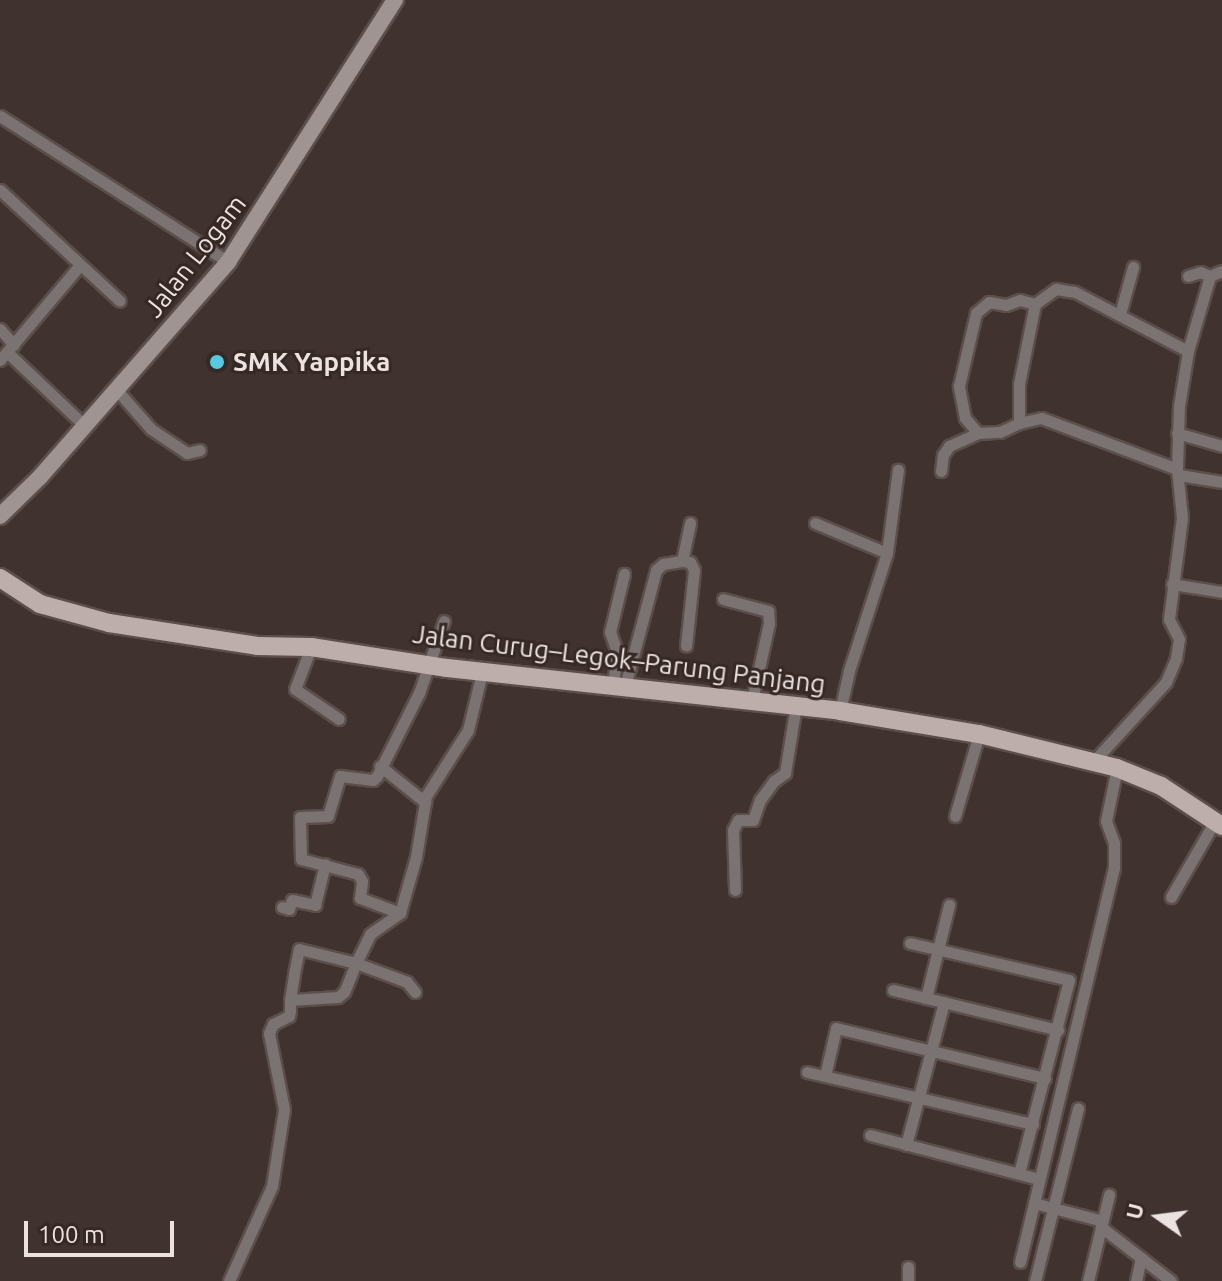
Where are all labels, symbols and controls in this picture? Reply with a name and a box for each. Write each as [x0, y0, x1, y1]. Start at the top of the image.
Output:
street label: Jalan Logam [138, 189, 252, 323]
place label: SMK Yappika [233, 346, 390, 378]
marker: SMK Yappika [208, 353, 226, 371]
street label: Jalan Curug–Legok–Parung Panjang [411, 618, 827, 700]
north arrow [1118, 1177, 1198, 1257]
text: U [1120, 1201, 1148, 1222]
scale bar [28, 1205, 178, 1255]
text: 100 m [38, 1221, 105, 1248]

